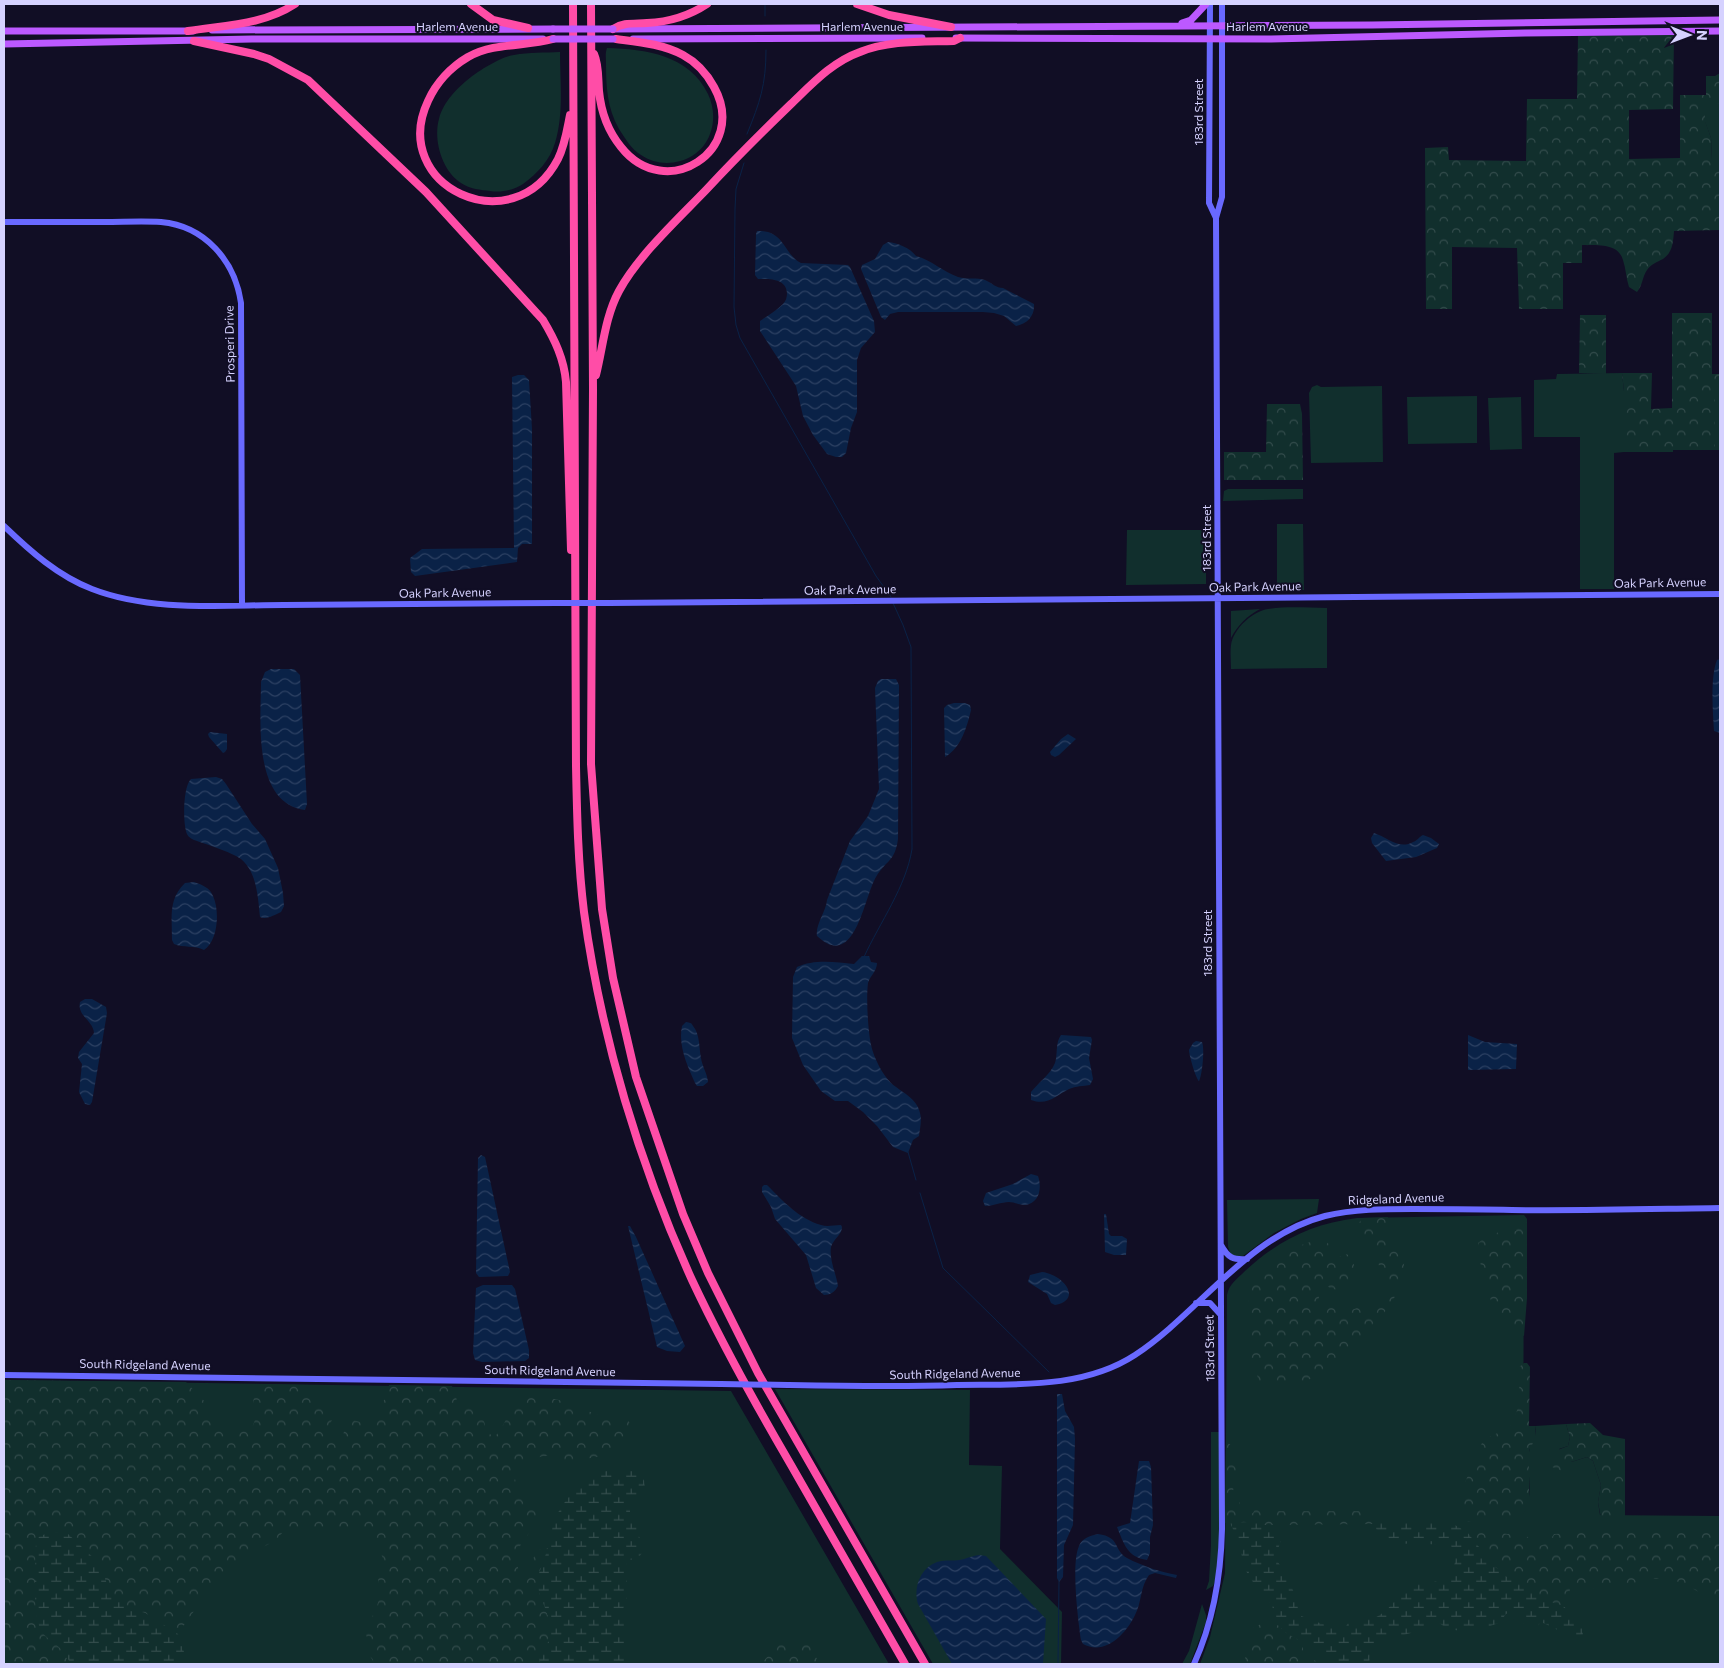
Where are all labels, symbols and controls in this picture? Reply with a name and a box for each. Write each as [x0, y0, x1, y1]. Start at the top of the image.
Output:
north arrow [1664, 10, 1714, 60]
street label: Harlem Avenue [416, 19, 498, 33]
street label: Harlem Avenue [821, 19, 903, 33]
street label: Harlem Avenue [1226, 19, 1308, 33]
text: N [1694, 30, 1711, 41]
street label: 183rd Street [1191, 78, 1205, 145]
street label: Prosperi Drive [221, 305, 237, 383]
street label: 183rd Street [1199, 504, 1213, 571]
street label: Oak Park Avenue [1614, 574, 1706, 590]
street label: Oak Park Avenue [1209, 578, 1301, 594]
street label: Oak Park Avenue [804, 581, 896, 597]
street label: Oak Park Avenue [399, 584, 491, 600]
street label: 183rd Street [1200, 909, 1214, 976]
street label: Ridgeland Avenue [1348, 1189, 1444, 1207]
street label: 183rd Street [1201, 1314, 1217, 1382]
street label: South Ridgeland Avenue [79, 1356, 211, 1372]
street label: South Ridgeland Avenue [484, 1362, 616, 1378]
street label: South Ridgeland Avenue [889, 1365, 1021, 1381]

